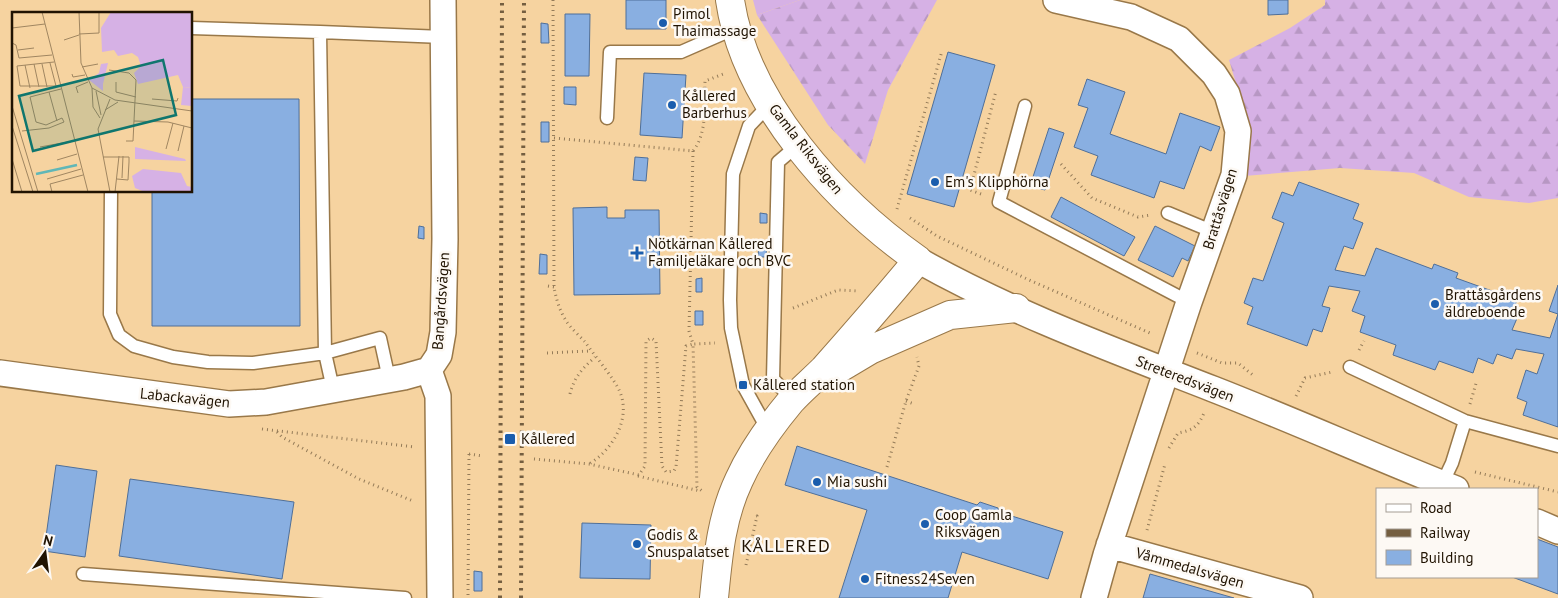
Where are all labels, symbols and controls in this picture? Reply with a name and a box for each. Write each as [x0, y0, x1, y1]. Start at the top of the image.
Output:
place label: Pimol Thaimassage [673, 4, 756, 40]
inset map [12, 12, 192, 192]
marker: Pimol Thaimassage [657, 17, 669, 29]
place label: Kållered Barberhus [682, 86, 747, 122]
marker: Kållered Barberhus [666, 99, 678, 111]
street label: Gamla Riksvägen [765, 100, 848, 198]
street label: Brattåsvägen [1198, 166, 1241, 252]
place label: Em's Klipphörna [945, 172, 1049, 191]
marker: Em's Klipphörna [929, 176, 941, 188]
place label: Nötkärnan Kållered Familjeläkare och BVC [648, 234, 791, 270]
marker: Nötkärnan Kållered Familjeläkare och BVC [630, 246, 644, 260]
street label: Bangårdsvägen [428, 251, 453, 350]
place label: Brattåsgårdens äldreboende [1445, 285, 1541, 321]
marker: Brattåsgårdens äldreboende [1429, 298, 1441, 310]
street label: Streteredsvägen [1133, 351, 1237, 406]
place label: Kållered station [753, 375, 855, 394]
marker: Kållered station [737, 379, 749, 391]
street label: Labackavägen [139, 383, 231, 412]
place label: Kållered [521, 429, 575, 448]
marker: Kållered [503, 432, 517, 446]
place label: Mia sushi [827, 472, 887, 491]
marker: Mia sushi [811, 476, 823, 488]
legend [1376, 488, 1538, 578]
text: Road [1420, 498, 1452, 517]
place label: Coop Gamla Riksvägen [935, 505, 1012, 541]
marker: Coop Gamla Riksvägen [919, 518, 931, 530]
text: Railway [1420, 523, 1470, 542]
place label: Godis & Snuspalatset [647, 525, 729, 561]
north arrow [20, 528, 70, 578]
text: N [42, 531, 55, 550]
district label: KÅLLERED [741, 534, 831, 557]
marker: Godis & Snuspalatset [631, 538, 643, 550]
street label: Våmmedalsvägen [1133, 543, 1247, 592]
text: Building [1420, 548, 1474, 567]
place label: Fitness24Seven [875, 569, 975, 588]
marker: Fitness24Seven [859, 573, 871, 585]

